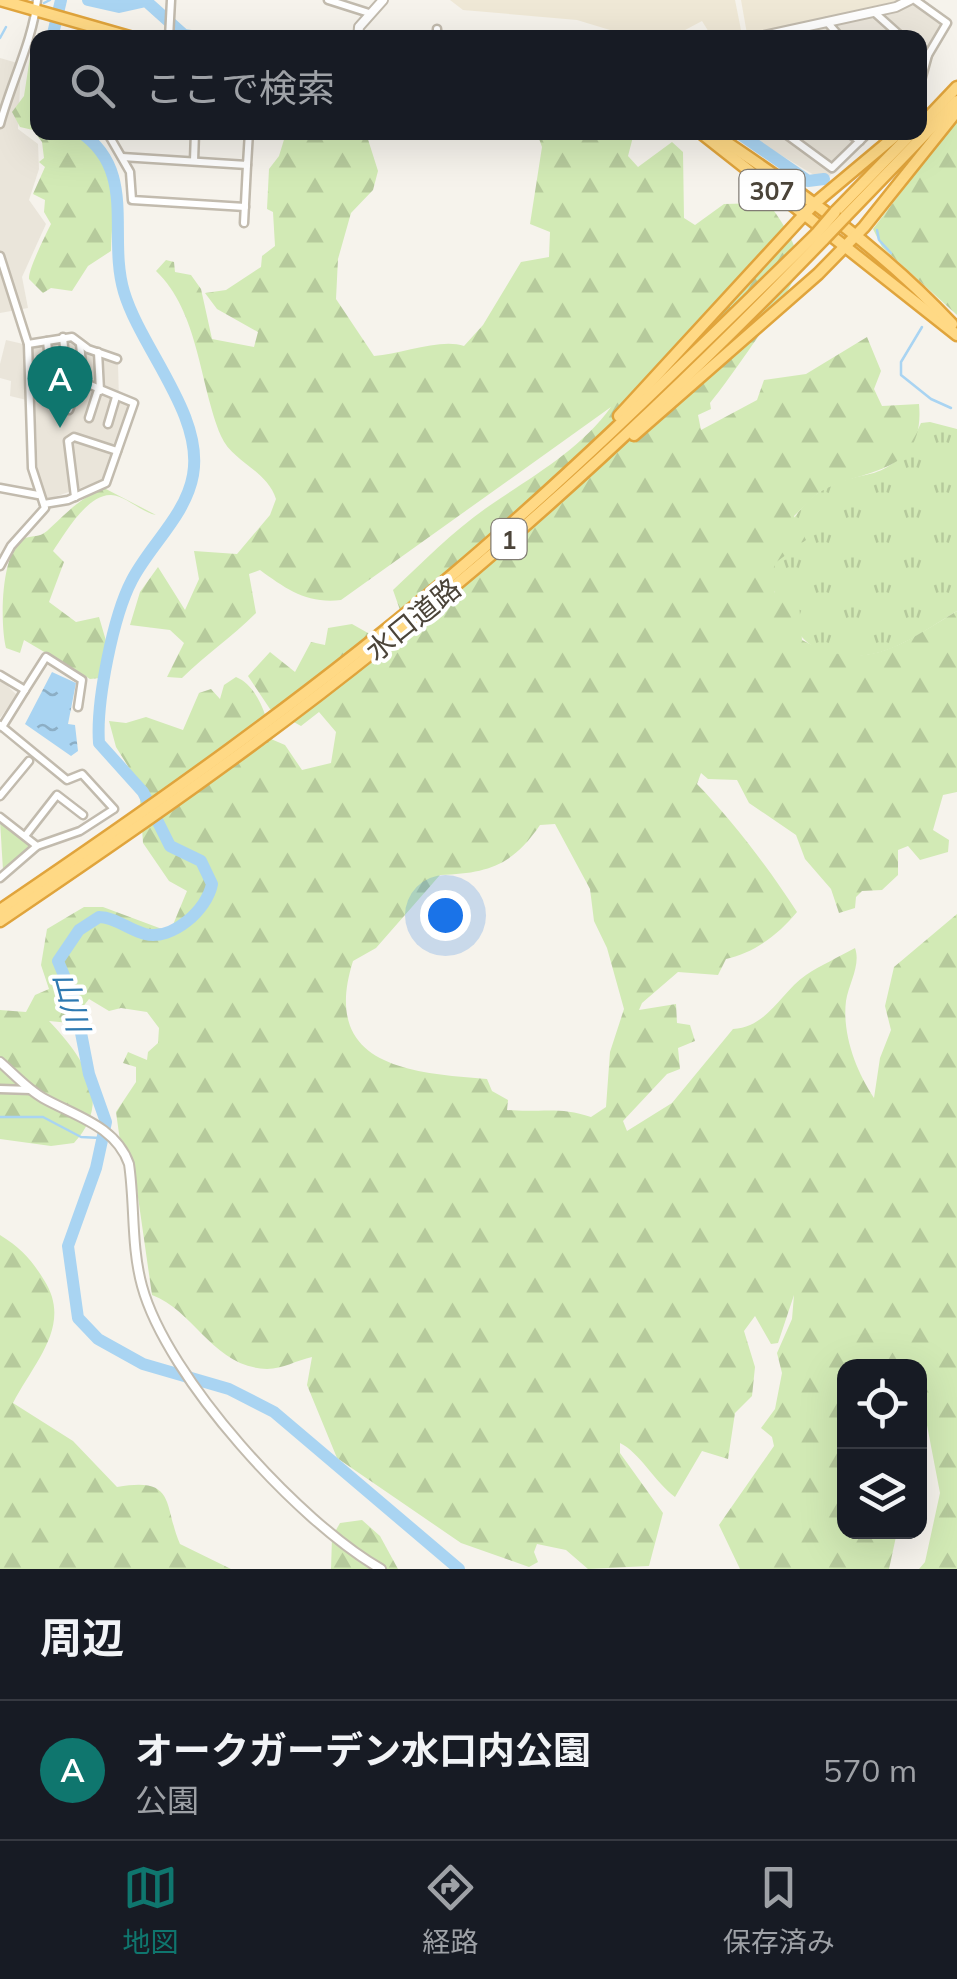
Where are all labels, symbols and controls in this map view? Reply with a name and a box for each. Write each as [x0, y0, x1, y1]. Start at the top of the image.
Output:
search box [30, 30, 927, 140]
icon: search [65, 58, 120, 113]
text: ここで検索 [145, 64, 335, 112]
road number: 307 [740, 170, 804, 210]
pin: A [28, 346, 92, 428]
road number: 1 [492, 519, 526, 559]
street label: 水口道路 [358, 570, 468, 668]
your location [420, 890, 471, 941]
water label: 山川 [46, 968, 99, 1039]
map controls [837, 1359, 927, 1539]
button: locate [837, 1359, 927, 1449]
button: layers [837, 1449, 927, 1539]
text: 周辺 [40, 1611, 124, 1664]
text: オークガーデン水口内公園 [135, 1726, 591, 1774]
text: A [60, 1750, 85, 1790]
text: 570 m [823, 1750, 917, 1790]
text: 公園 [135, 1780, 199, 1820]
tab: 地図 [122, 1860, 178, 1960]
tab: 経路 [422, 1860, 479, 1960]
tab: 保存済み [723, 1860, 835, 1960]

